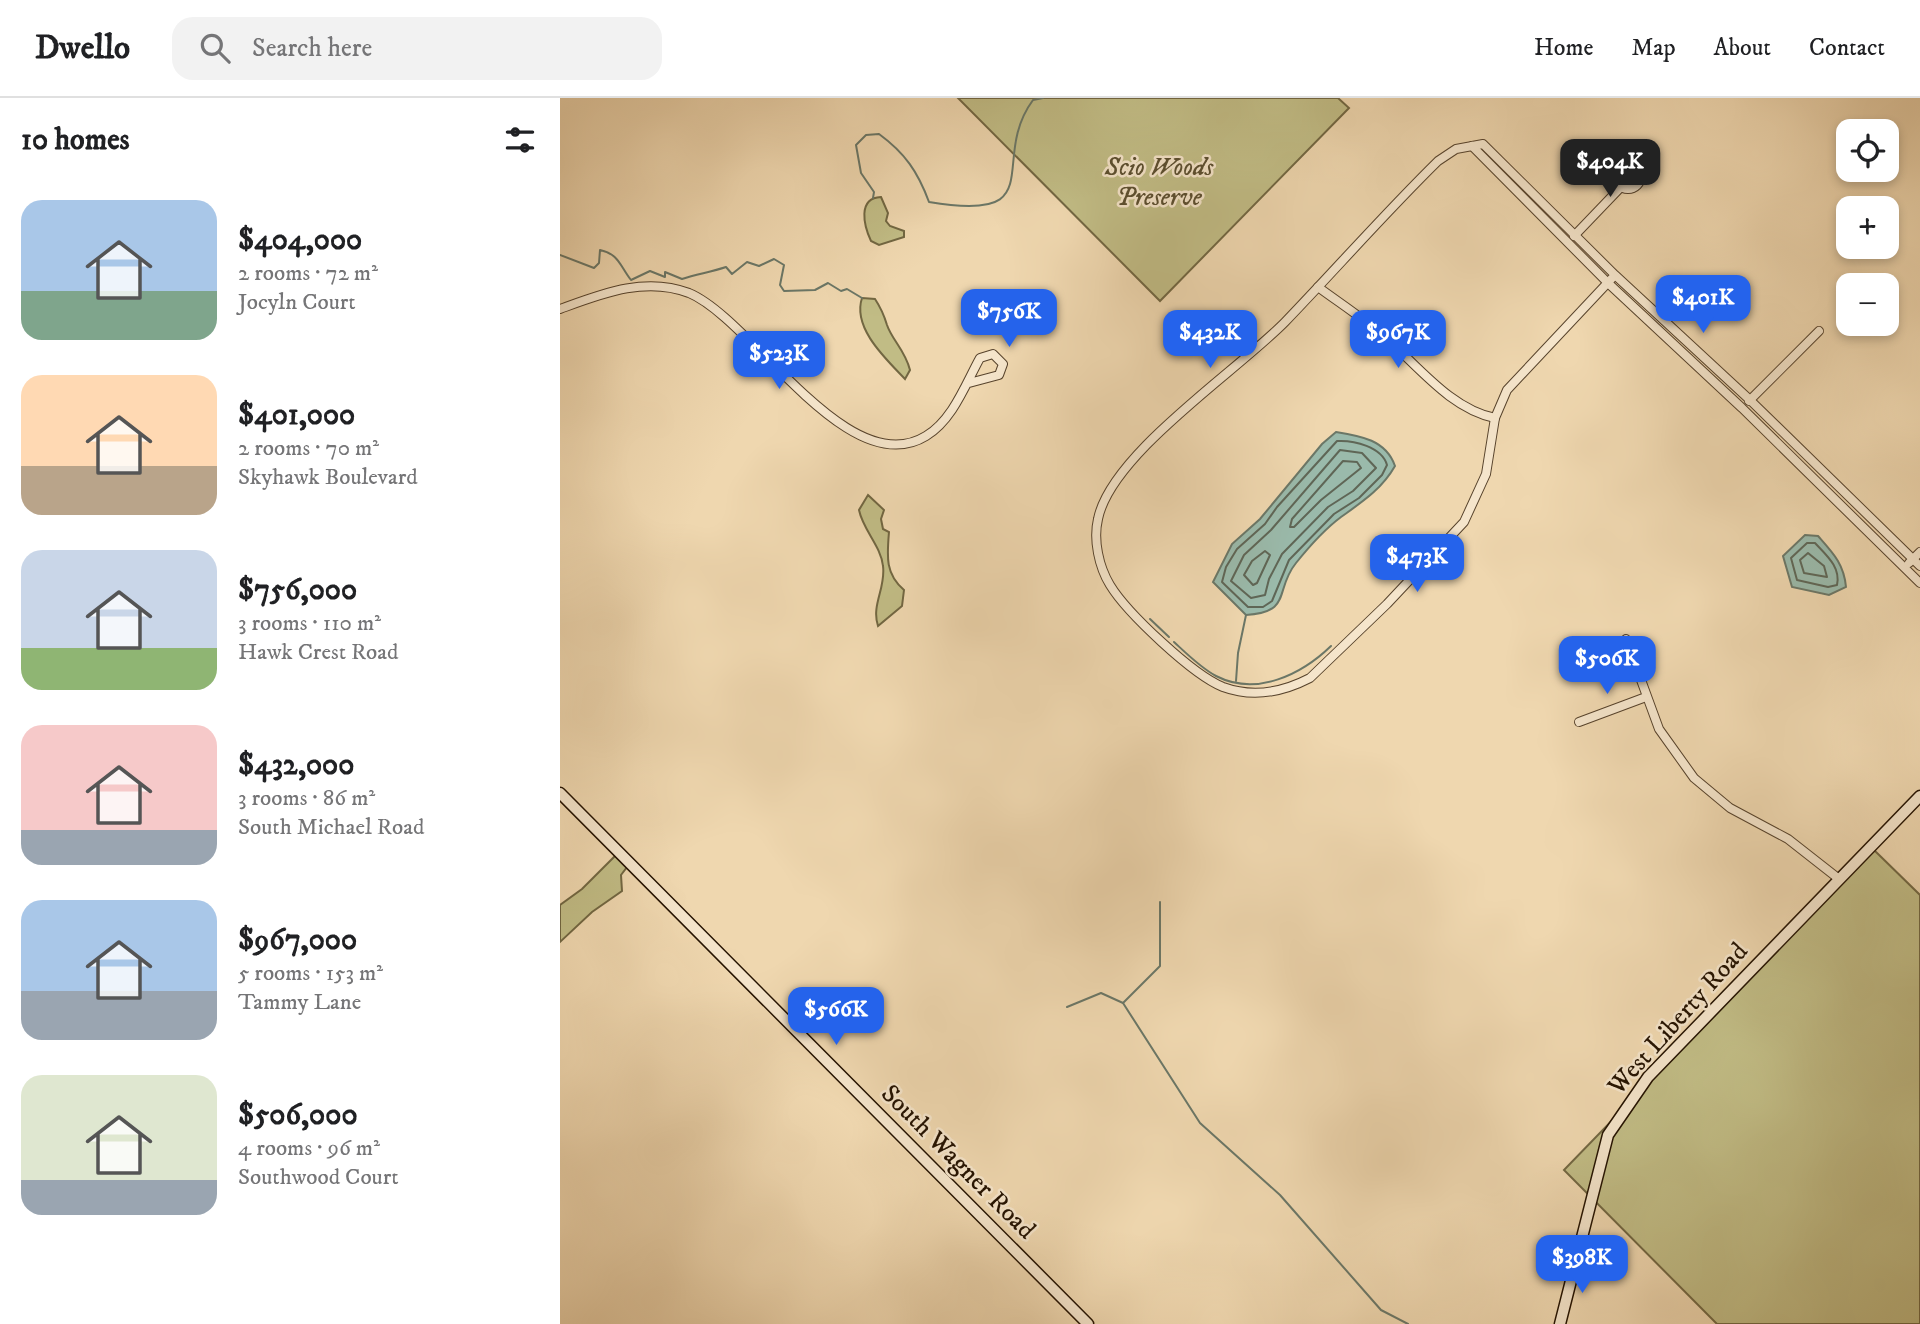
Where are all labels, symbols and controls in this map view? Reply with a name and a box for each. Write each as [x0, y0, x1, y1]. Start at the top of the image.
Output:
search box [172, 17, 662, 80]
text: Dwello [35, 28, 130, 69]
icon: search [196, 29, 234, 67]
text: Search here [252, 32, 372, 65]
text: Home [1534, 33, 1593, 63]
text: Map [1631, 33, 1676, 63]
text: About [1714, 33, 1771, 63]
text: Contact [1809, 33, 1885, 63]
map controls [1836, 119, 1899, 336]
button: locate [1836, 119, 1899, 182]
icon: filters [501, 121, 539, 159]
text: 10 homes [21, 122, 130, 159]
pin: $404K [1561, 140, 1659, 199]
text: $404K [1576, 147, 1644, 176]
park label: Scio Woods Preserve [1104, 151, 1214, 214]
button: + [1836, 196, 1899, 259]
text: $404,000 [238, 222, 362, 259]
icon: home [77, 228, 161, 312]
text: 2 rooms · 72 m² [238, 259, 378, 288]
button: − [1836, 273, 1899, 336]
pin: $401K [1654, 275, 1752, 335]
text: $401K [1672, 283, 1734, 312]
text: Jocyln Court [238, 288, 356, 317]
pin: $756K [960, 289, 1058, 349]
text: $756K [977, 297, 1041, 326]
pin: $432K [1161, 310, 1259, 370]
pin: $967K [1349, 310, 1447, 370]
text: $432K [1179, 318, 1241, 347]
text: $967K [1366, 318, 1430, 347]
pin: $523K [730, 331, 828, 391]
text: $523K [749, 339, 809, 368]
text: $401,000 [238, 397, 355, 434]
icon: home [77, 403, 161, 487]
text: 2 rooms · 70 m² [238, 434, 379, 463]
text: Skyhawk Boulevard [238, 463, 418, 492]
pin: $473K [1368, 534, 1466, 594]
text: $473K [1386, 542, 1448, 571]
text: $756,000 [238, 572, 357, 609]
icon: home [77, 578, 161, 662]
text: 3 rooms · 110 m² [238, 609, 381, 638]
pin: $506K [1558, 636, 1656, 696]
text: Hawk Crest Road [238, 638, 399, 667]
text: $506K [1575, 644, 1639, 673]
text: $432,000 [238, 747, 354, 784]
icon: home [77, 753, 161, 837]
text: 3 rooms · 86 m² [238, 784, 375, 813]
text: South Michael Road [238, 813, 424, 842]
text: $967,000 [238, 922, 357, 959]
icon: home [77, 928, 161, 1012]
street label: West Liberty Road [1600, 936, 1755, 1103]
text: 5 rooms · 153 m² [238, 959, 383, 988]
text: Tammy Lane [238, 988, 361, 1017]
pin: $566K [787, 988, 885, 1047]
text: $566K [804, 995, 868, 1024]
street label: South Wagner Road [874, 1078, 1042, 1246]
text: $506,000 [238, 1097, 358, 1134]
icon: home [77, 1103, 161, 1187]
text: 4 rooms · 96 m² [238, 1134, 380, 1163]
text: Southwood Court [238, 1163, 399, 1192]
pin: $398K [1533, 1236, 1631, 1295]
text: $398K [1552, 1243, 1612, 1272]

